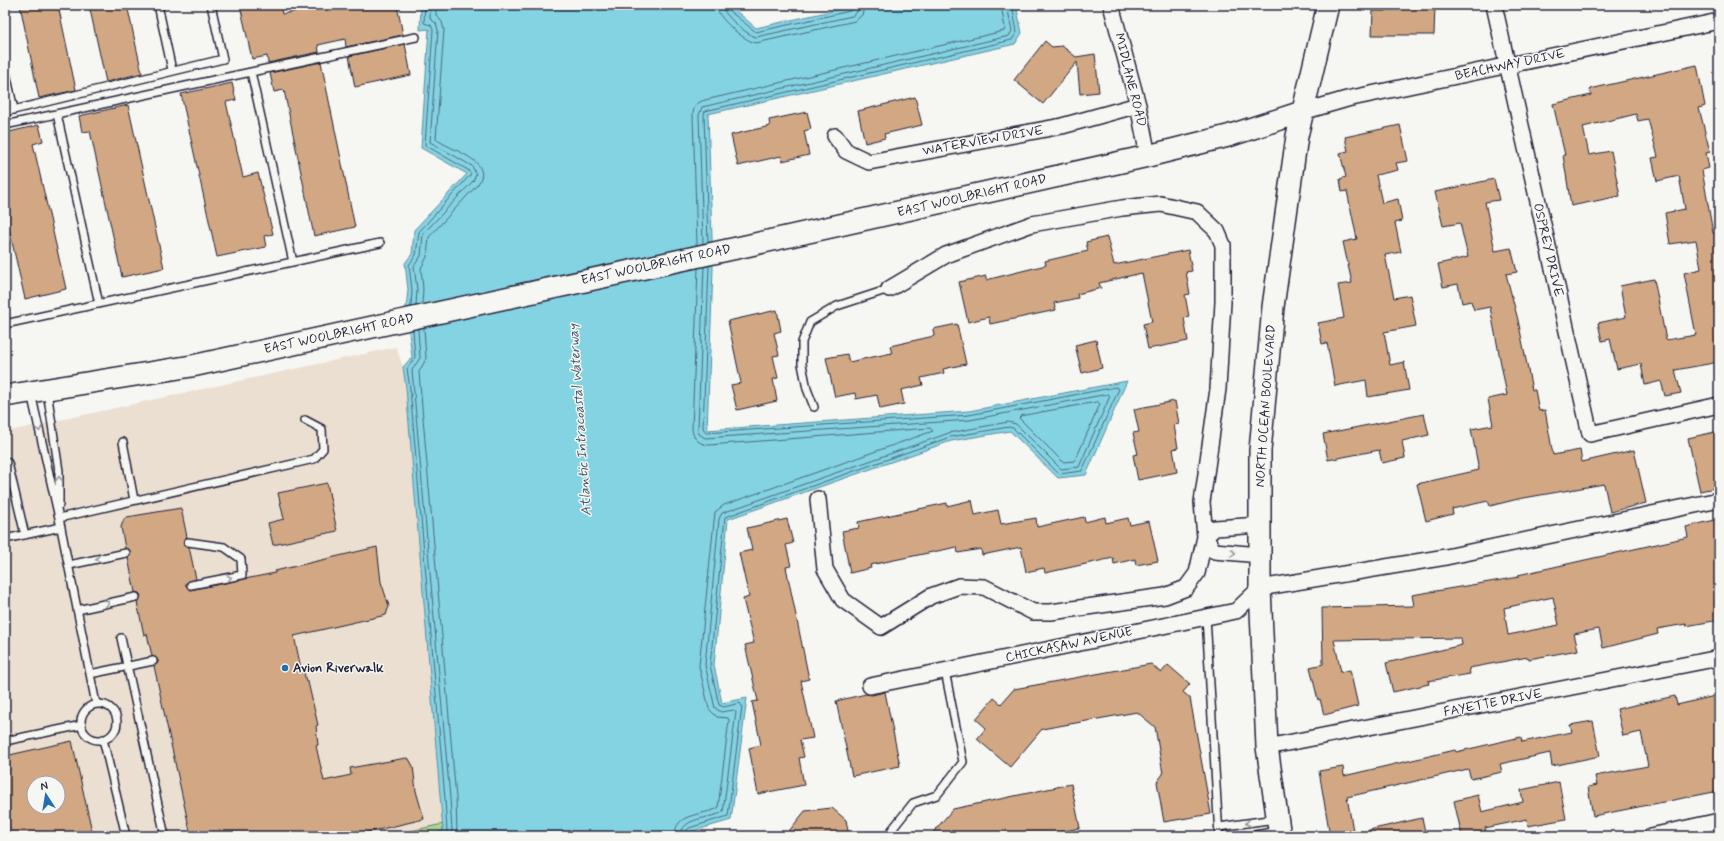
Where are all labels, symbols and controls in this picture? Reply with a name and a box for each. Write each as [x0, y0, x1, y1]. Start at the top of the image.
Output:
street label: MIDLANE ROAD [1110, 31, 1150, 129]
street label: BEACHWAY DRIVE [1453, 45, 1567, 85]
street label: WATERVIEW DRIVE [921, 122, 1045, 160]
street label: EAST WOOLBRIGHT ROAD [896, 171, 1048, 221]
street label: OSPREY DRIVE [1529, 201, 1567, 299]
street label: EAST WOOLBRIGHT ROAD [579, 241, 733, 289]
street label: EAST WOOLBRIGHT ROAD [262, 310, 416, 358]
water label: Atlantic Intracoastal Waterway [564, 322, 596, 517]
street label: NORTH OCEAN BOULEVARD [1252, 324, 1280, 488]
one-way arrow [34, 426, 42, 432]
one-way arrow [55, 476, 63, 482]
one-way arrow [1230, 548, 1236, 557]
one-way arrow [94, 554, 101, 563]
one-way arrow [226, 574, 232, 583]
one-way arrow [104, 600, 110, 608]
street label: CHICKASAW AVENUE [1004, 623, 1134, 667]
place label: Avion Riverwalk [293, 660, 384, 677]
marker: Avion Riverwalk [280, 663, 290, 673]
street label: FAYETTE DRIVE [1442, 685, 1544, 721]
north arrow [26, 775, 66, 815]
text: N [39, 779, 49, 794]
one-way arrow [1245, 818, 1251, 827]

